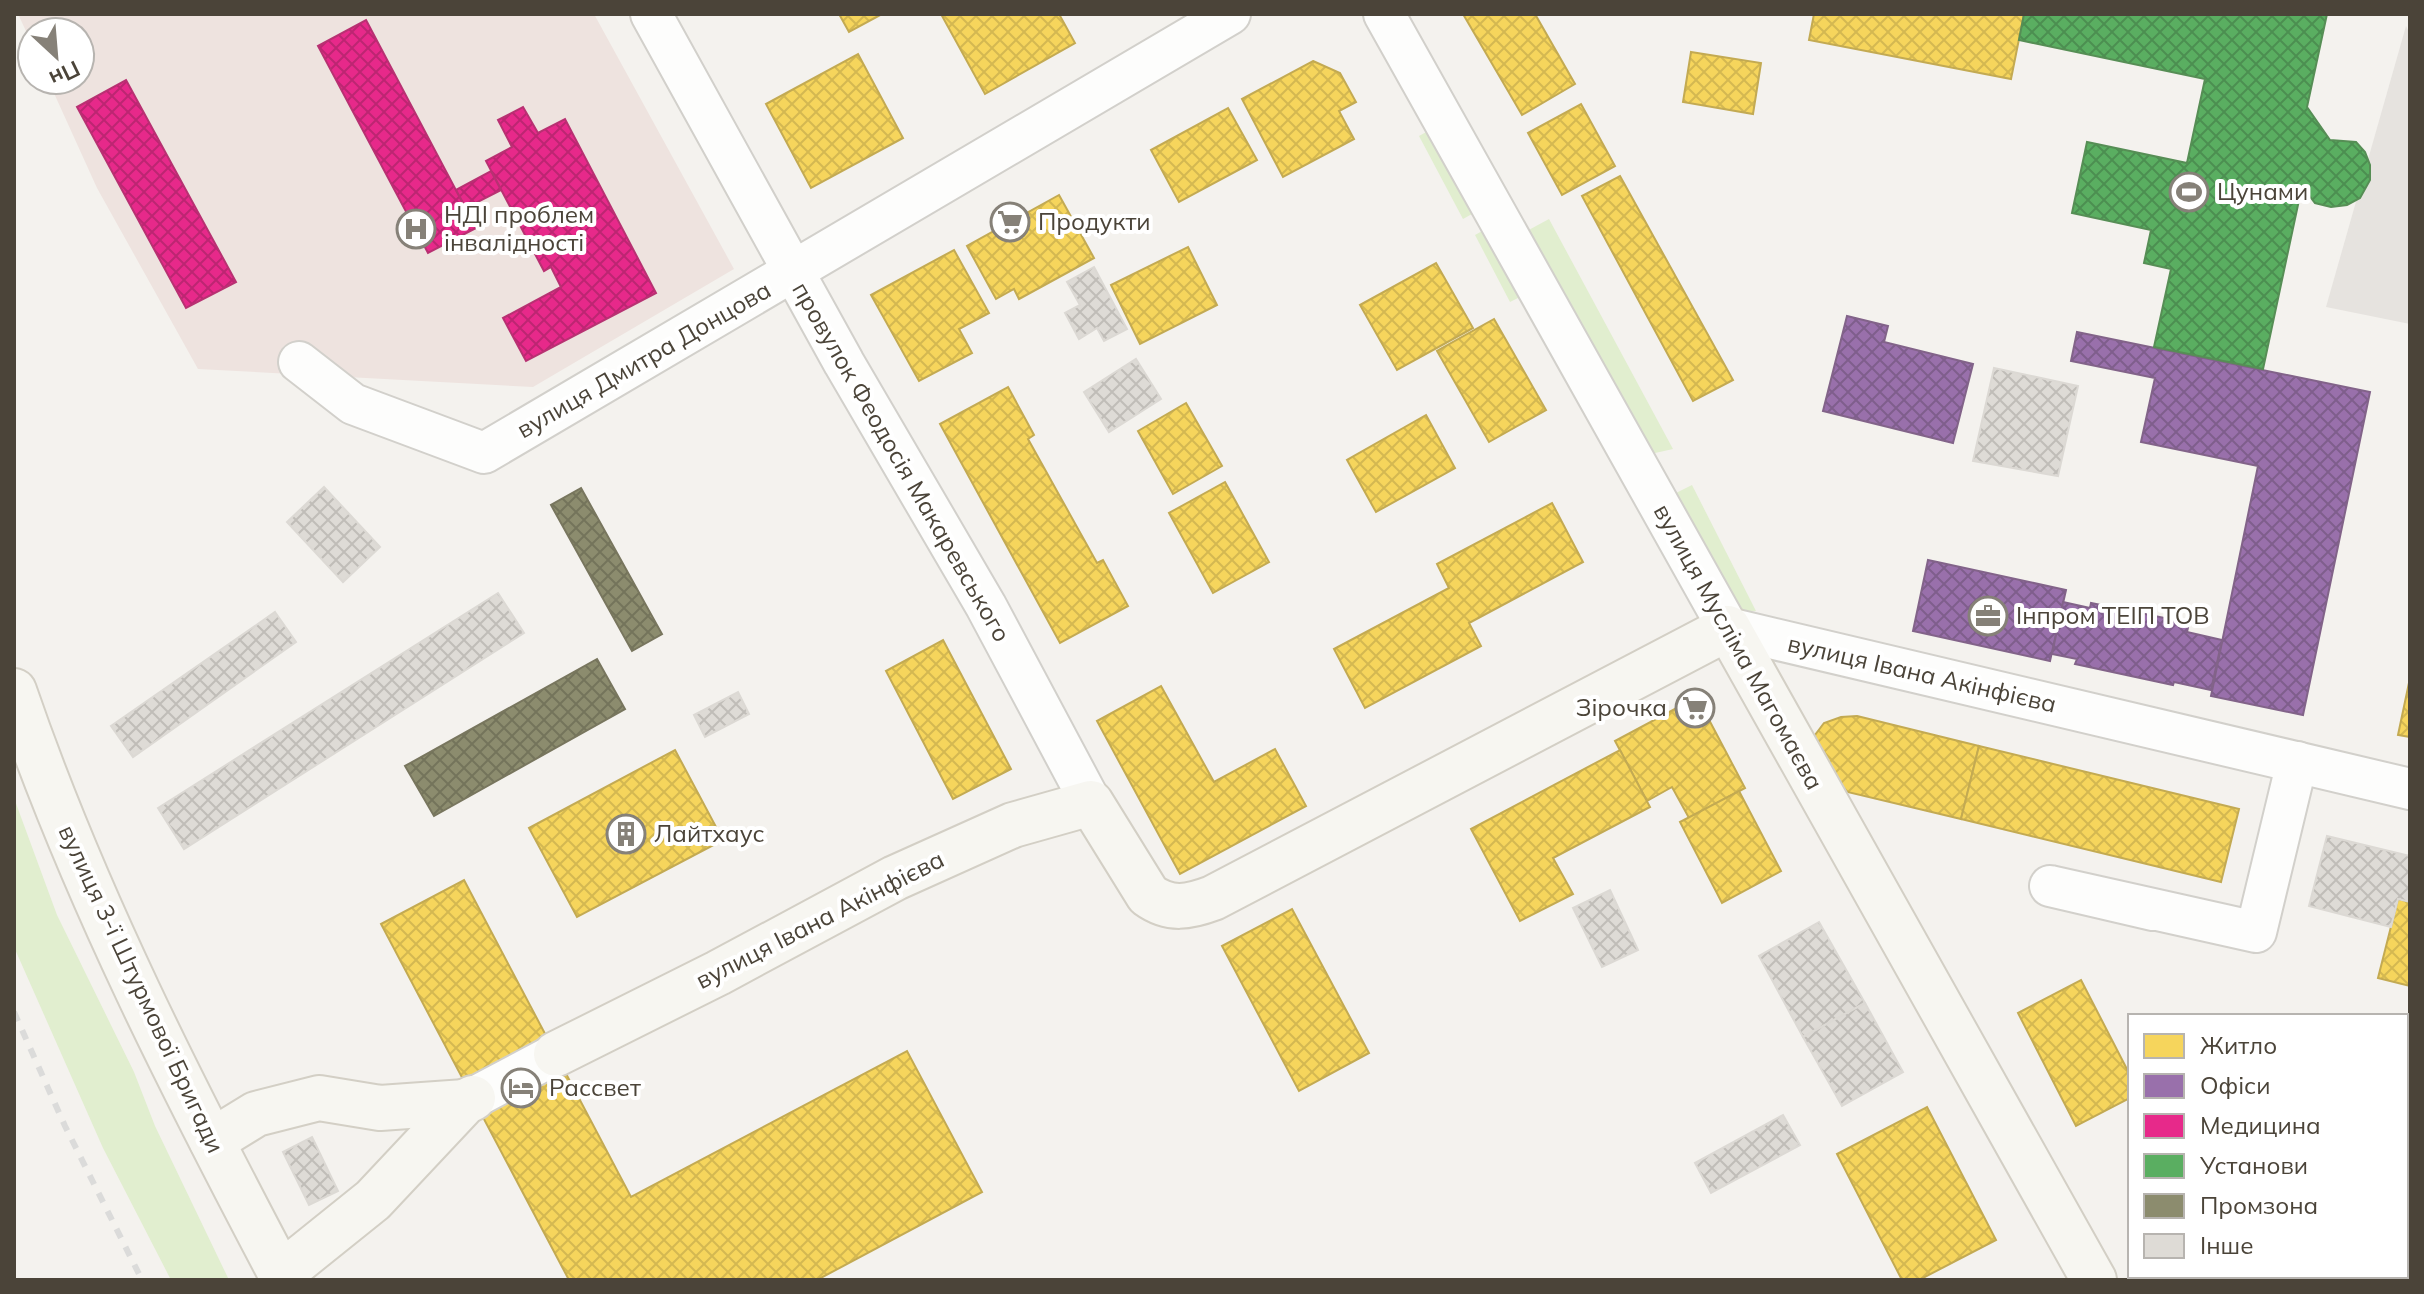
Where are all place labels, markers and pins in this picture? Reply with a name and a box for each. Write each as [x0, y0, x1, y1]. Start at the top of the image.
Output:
sports icon: Цунами [2168, 171, 2210, 213]
place label: Цунами [2217, 176, 2308, 206]
place label: НДІ проблем інвалідності [444, 199, 594, 257]
supermarket icon: Продукти [989, 201, 1031, 243]
place label: Продукти [1038, 206, 1151, 236]
hospital icon: НДІ проблем інвалідності [395, 208, 437, 250]
office icon: Інпром ТЕІП ТОВ [1967, 595, 2009, 637]
place label: Інпром ТЕІП ТОВ [2016, 600, 2210, 630]
supermarket icon: Зірочка [1674, 687, 1716, 729]
place label: Зірочка [1576, 692, 1667, 722]
building icon: Лайтхаус [605, 813, 647, 855]
place label: Лайтхаус [654, 818, 765, 848]
hotel icon: Рассвет [500, 1067, 542, 1109]
place label: Рассвет [549, 1072, 641, 1102]

